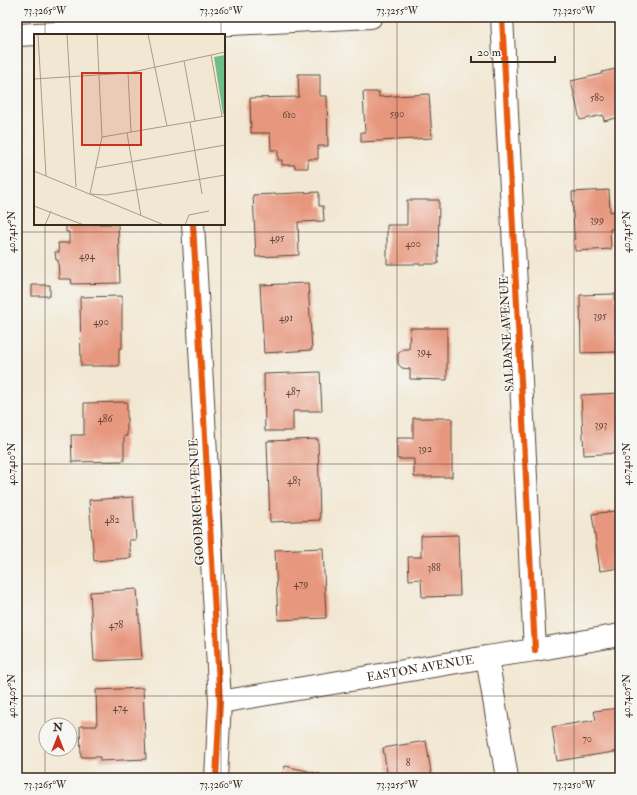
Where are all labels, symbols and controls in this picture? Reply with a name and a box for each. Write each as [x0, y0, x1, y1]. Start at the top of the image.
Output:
text: 73.3265°W [24, 5, 67, 17]
text: 73.3260°W [199, 5, 243, 17]
text: 73.3255°W [376, 5, 419, 17]
text: 73.3250°W [553, 5, 596, 17]
inset map [34, 34, 225, 225]
scale bar [471, 38, 555, 64]
text: 20 m [477, 45, 502, 60]
house number: 580 [590, 92, 604, 104]
house number: 590 [390, 108, 404, 120]
house number: 610 [282, 109, 296, 121]
text: 40.7415°N [6, 211, 18, 253]
text: 40.7415°N [621, 211, 633, 253]
house number: 399 [590, 214, 604, 226]
house number: 495 [270, 232, 285, 244]
house number: 400 [405, 238, 421, 250]
house number: 494 [79, 250, 96, 262]
street label: SALDANE AVENUE [496, 276, 518, 392]
house number: 395 [593, 310, 607, 322]
house number: 491 [279, 312, 293, 324]
house number: 490 [93, 316, 109, 328]
house number: 394 [417, 346, 432, 358]
house number: 487 [286, 386, 301, 398]
house number: 486 [97, 413, 114, 425]
house number: 393 [595, 419, 608, 431]
street label: GOODRICH AVENUE [186, 438, 208, 566]
text: 40.7410°N [6, 443, 18, 485]
house number: 392 [418, 443, 432, 455]
text: 40.7410°N [621, 443, 633, 485]
house number: 483 [287, 475, 301, 487]
house number: 482 [104, 514, 120, 526]
house number: 388 [427, 562, 441, 574]
house number: 479 [294, 578, 308, 590]
house number: 478 [109, 619, 124, 631]
street label: EASTON AVENUE [366, 652, 475, 685]
text: 40.7405°N [6, 674, 18, 718]
text: 40.7405°N [621, 674, 633, 718]
house number: 474 [113, 702, 128, 714]
north arrow [38, 717, 78, 757]
text: N [52, 721, 64, 734]
house number: 70 [582, 733, 592, 745]
house number: 8 [406, 757, 411, 769]
text: 73.3265°W [24, 779, 67, 791]
text: 73.3260°W [199, 779, 243, 791]
text: 73.3255°W [376, 779, 419, 791]
text: 73.3250°W [553, 779, 596, 791]

